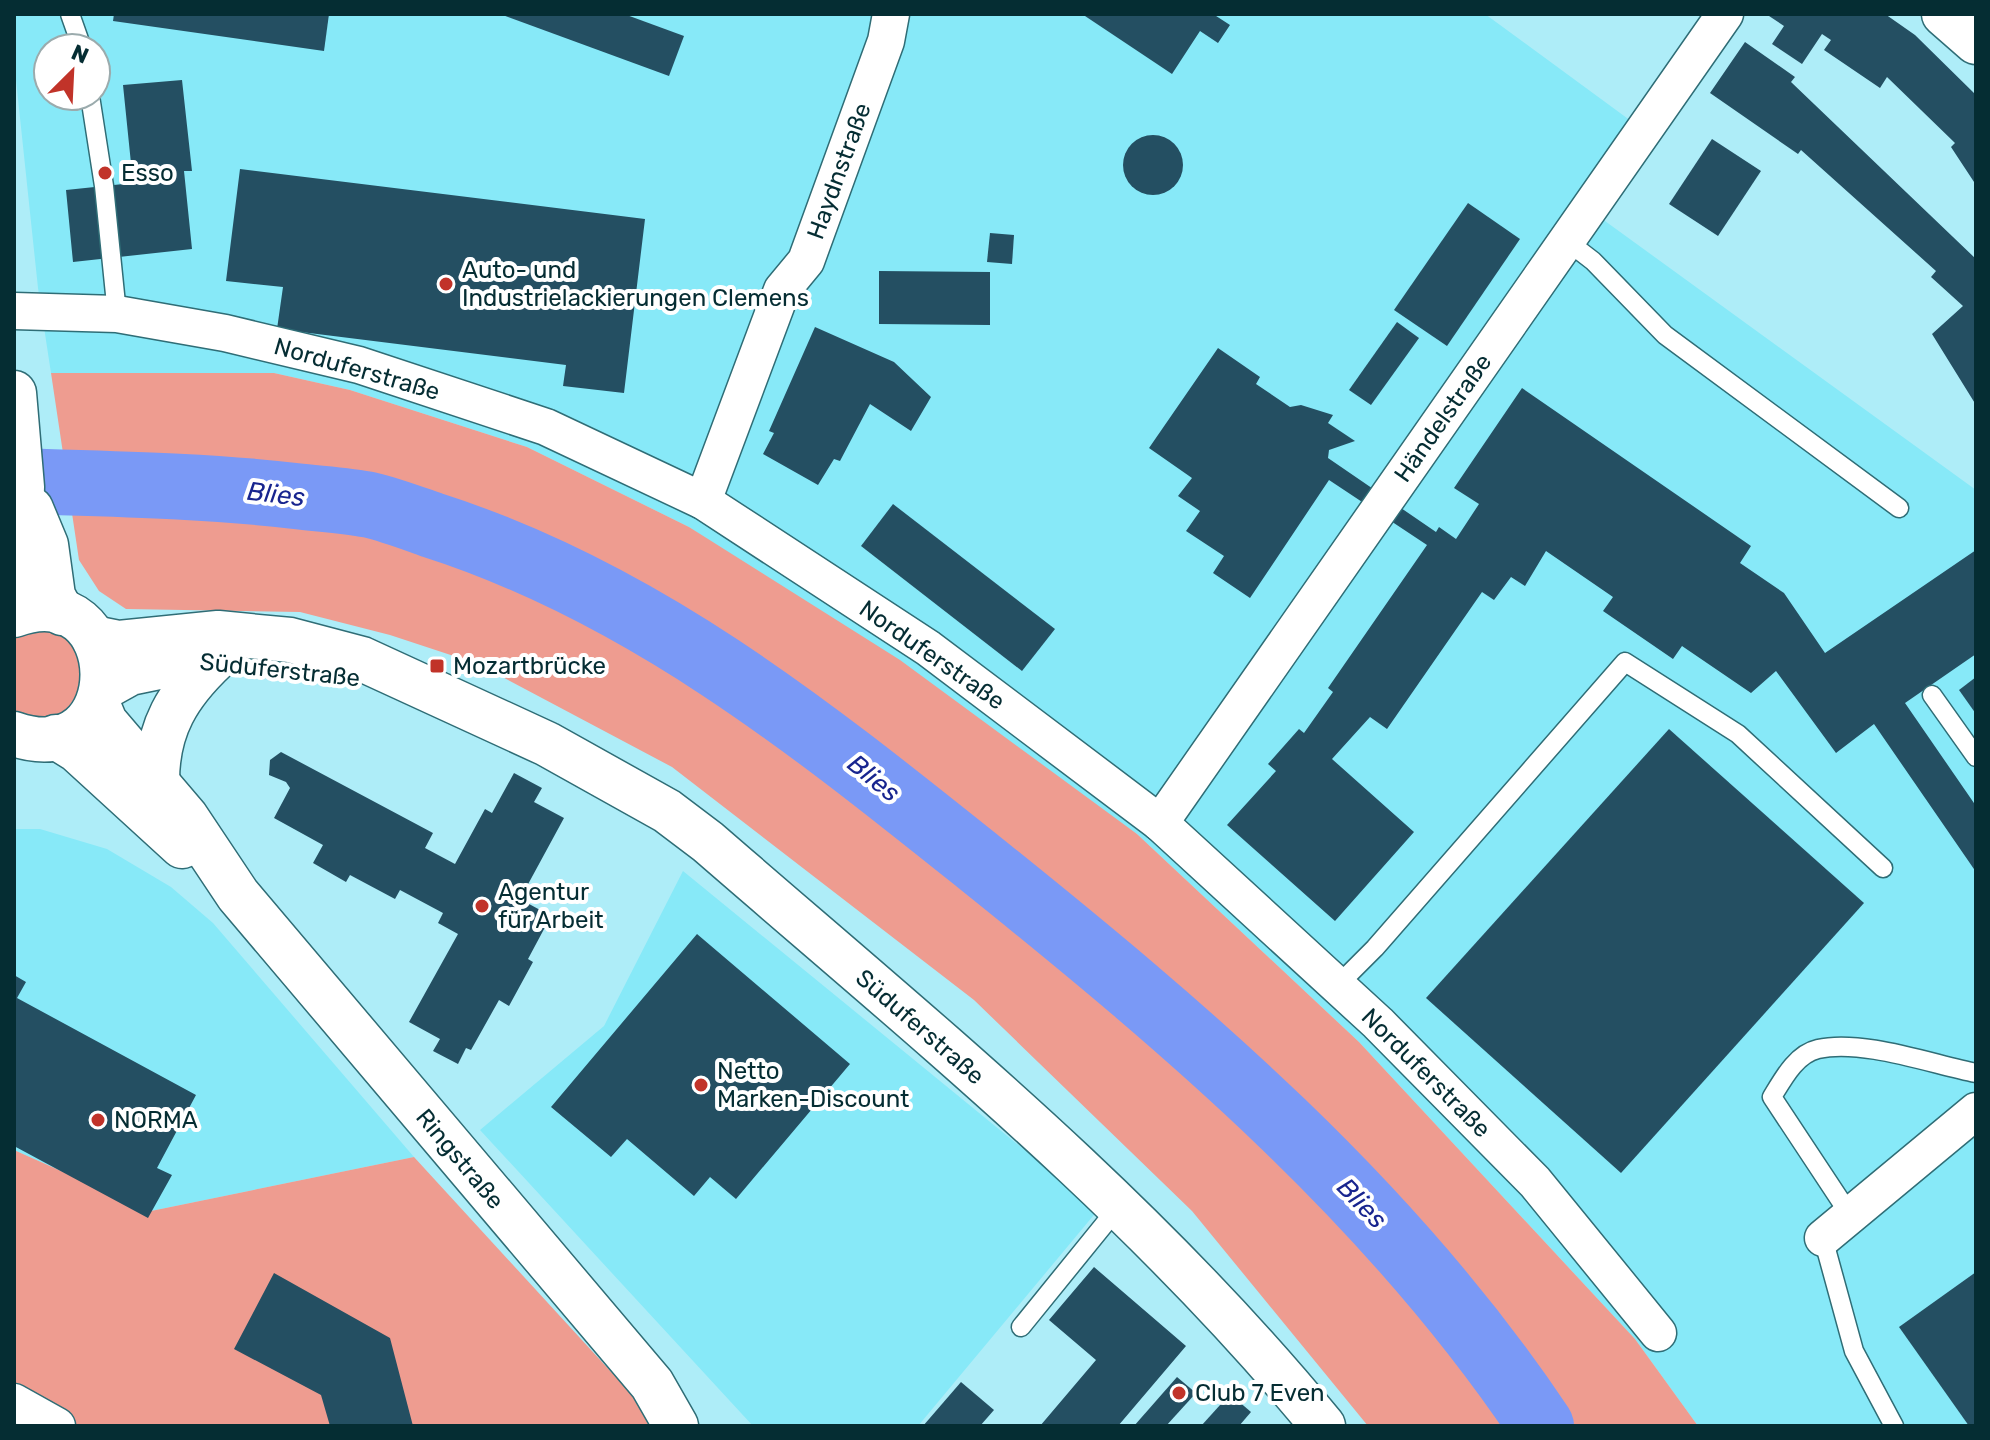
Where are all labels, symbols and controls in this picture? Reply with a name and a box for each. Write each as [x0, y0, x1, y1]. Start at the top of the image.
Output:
north arrow [32, 32, 112, 112]
text: N [67, 39, 93, 70]
street label: Haydnstraße [801, 99, 877, 243]
place label: Esso [121, 159, 174, 187]
marker: Esso [96, 164, 114, 182]
place label: Auto- und Industrielackierungen Clemens [462, 256, 809, 312]
marker: Auto- und Industrielackierungen Clemens [437, 275, 455, 293]
street label: Norduferstraße [271, 332, 443, 406]
street label: Händelstraße [1389, 349, 1497, 487]
water label: Blies [245, 476, 307, 513]
street label: Norduferstraße [854, 594, 1010, 716]
street label: Süduferstraße [198, 648, 362, 692]
place label: Mozartbrücke [453, 652, 606, 680]
marker: Mozartbrücke [428, 657, 446, 675]
water label: Blies [841, 748, 906, 809]
place label: Agentur für Arbeit [498, 878, 604, 934]
marker: Agentur für Arbeit [473, 897, 491, 915]
street label: Süduferstraße [850, 964, 990, 1090]
street label: Norduferstraße [1356, 1003, 1496, 1143]
place label: Netto Marken-Discount [717, 1057, 909, 1113]
marker: Netto Marken-Discount [692, 1076, 710, 1094]
street label: Ringstraße [410, 1103, 510, 1215]
place label: NORMA [114, 1106, 198, 1134]
marker: NORMA [89, 1111, 107, 1129]
water label: Blies [1330, 1172, 1393, 1235]
place label: Club 7 Even [1195, 1379, 1325, 1407]
marker: Club 7 Even [1170, 1384, 1188, 1402]

